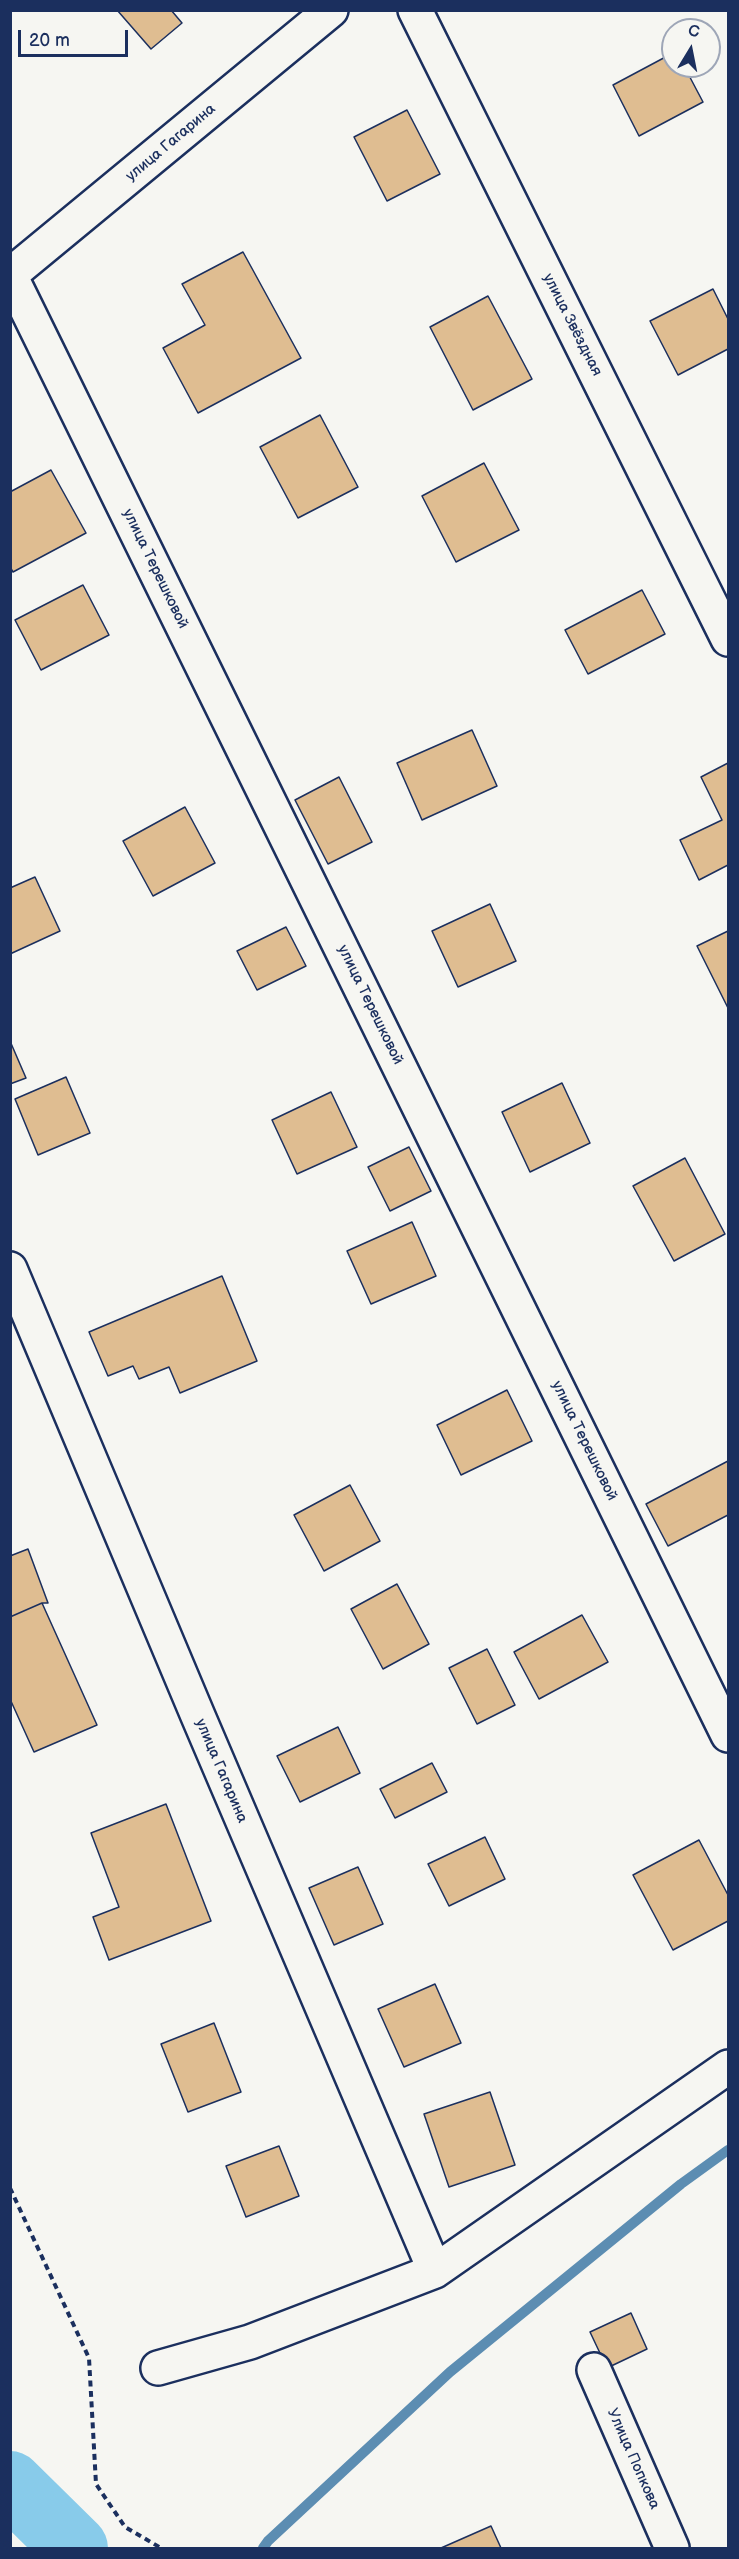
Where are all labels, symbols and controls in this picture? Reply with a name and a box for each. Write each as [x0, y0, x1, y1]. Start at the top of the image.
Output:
scale bar [21, 18, 130, 56]
north arrow [661, 18, 721, 78]
text: С [687, 21, 701, 42]
text: 20 m [29, 30, 70, 51]
street label: улица Гагарина [123, 100, 219, 186]
street label: улица Звёздная [538, 271, 606, 379]
street label: улица Терешковой [118, 506, 192, 632]
street label: улица Терешковой [333, 942, 407, 1068]
street label: улица Терешковой [547, 1378, 621, 1504]
street label: улица Гагарина [191, 1716, 251, 1826]
street label: Улица Попкова [603, 2406, 663, 2512]

